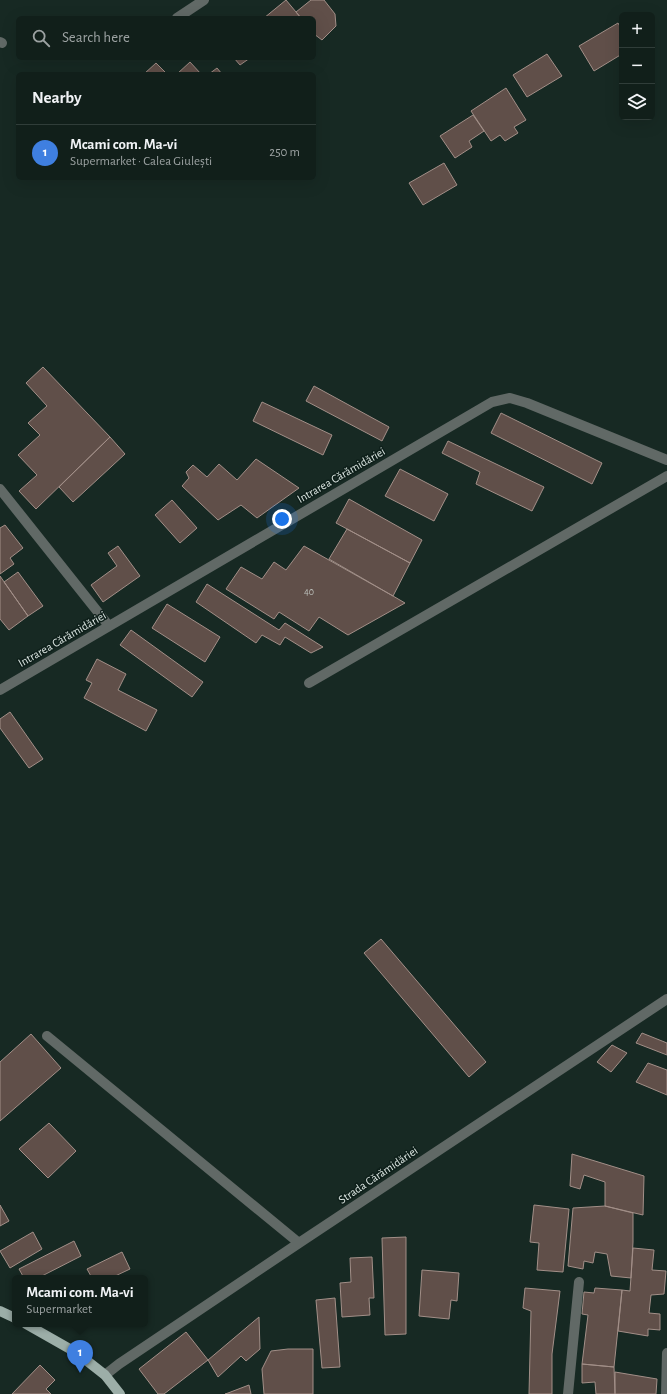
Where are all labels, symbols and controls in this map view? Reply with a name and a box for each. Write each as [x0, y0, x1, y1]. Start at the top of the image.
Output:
map controls [619, 12, 655, 120]
button: + [619, 12, 655, 48]
search box [16, 16, 316, 60]
icon: search [30, 27, 52, 49]
text: Search here [62, 30, 130, 45]
button: − [619, 48, 655, 84]
button: layers [619, 84, 655, 120]
text: Nearby [32, 89, 82, 106]
text: Mcami com. Ma-vi [70, 137, 177, 152]
text: 1 [43, 146, 47, 159]
text: 250 m [269, 146, 300, 159]
text: Supermarket · Calea Giulești [70, 155, 212, 168]
street label: Intrarea Cărămidăriei [295, 445, 387, 505]
your location [272, 509, 292, 529]
house number: 40 [304, 587, 314, 597]
street label: Intrarea Cărămidăriei [16, 609, 108, 669]
street label: Strada Cărămidăriei [336, 1144, 420, 1206]
popup [12, 1275, 148, 1327]
text: Mcami com. Ma-vi [26, 1285, 134, 1300]
text: Supermarket [26, 1303, 92, 1316]
pin: 1 [67, 1340, 93, 1373]

